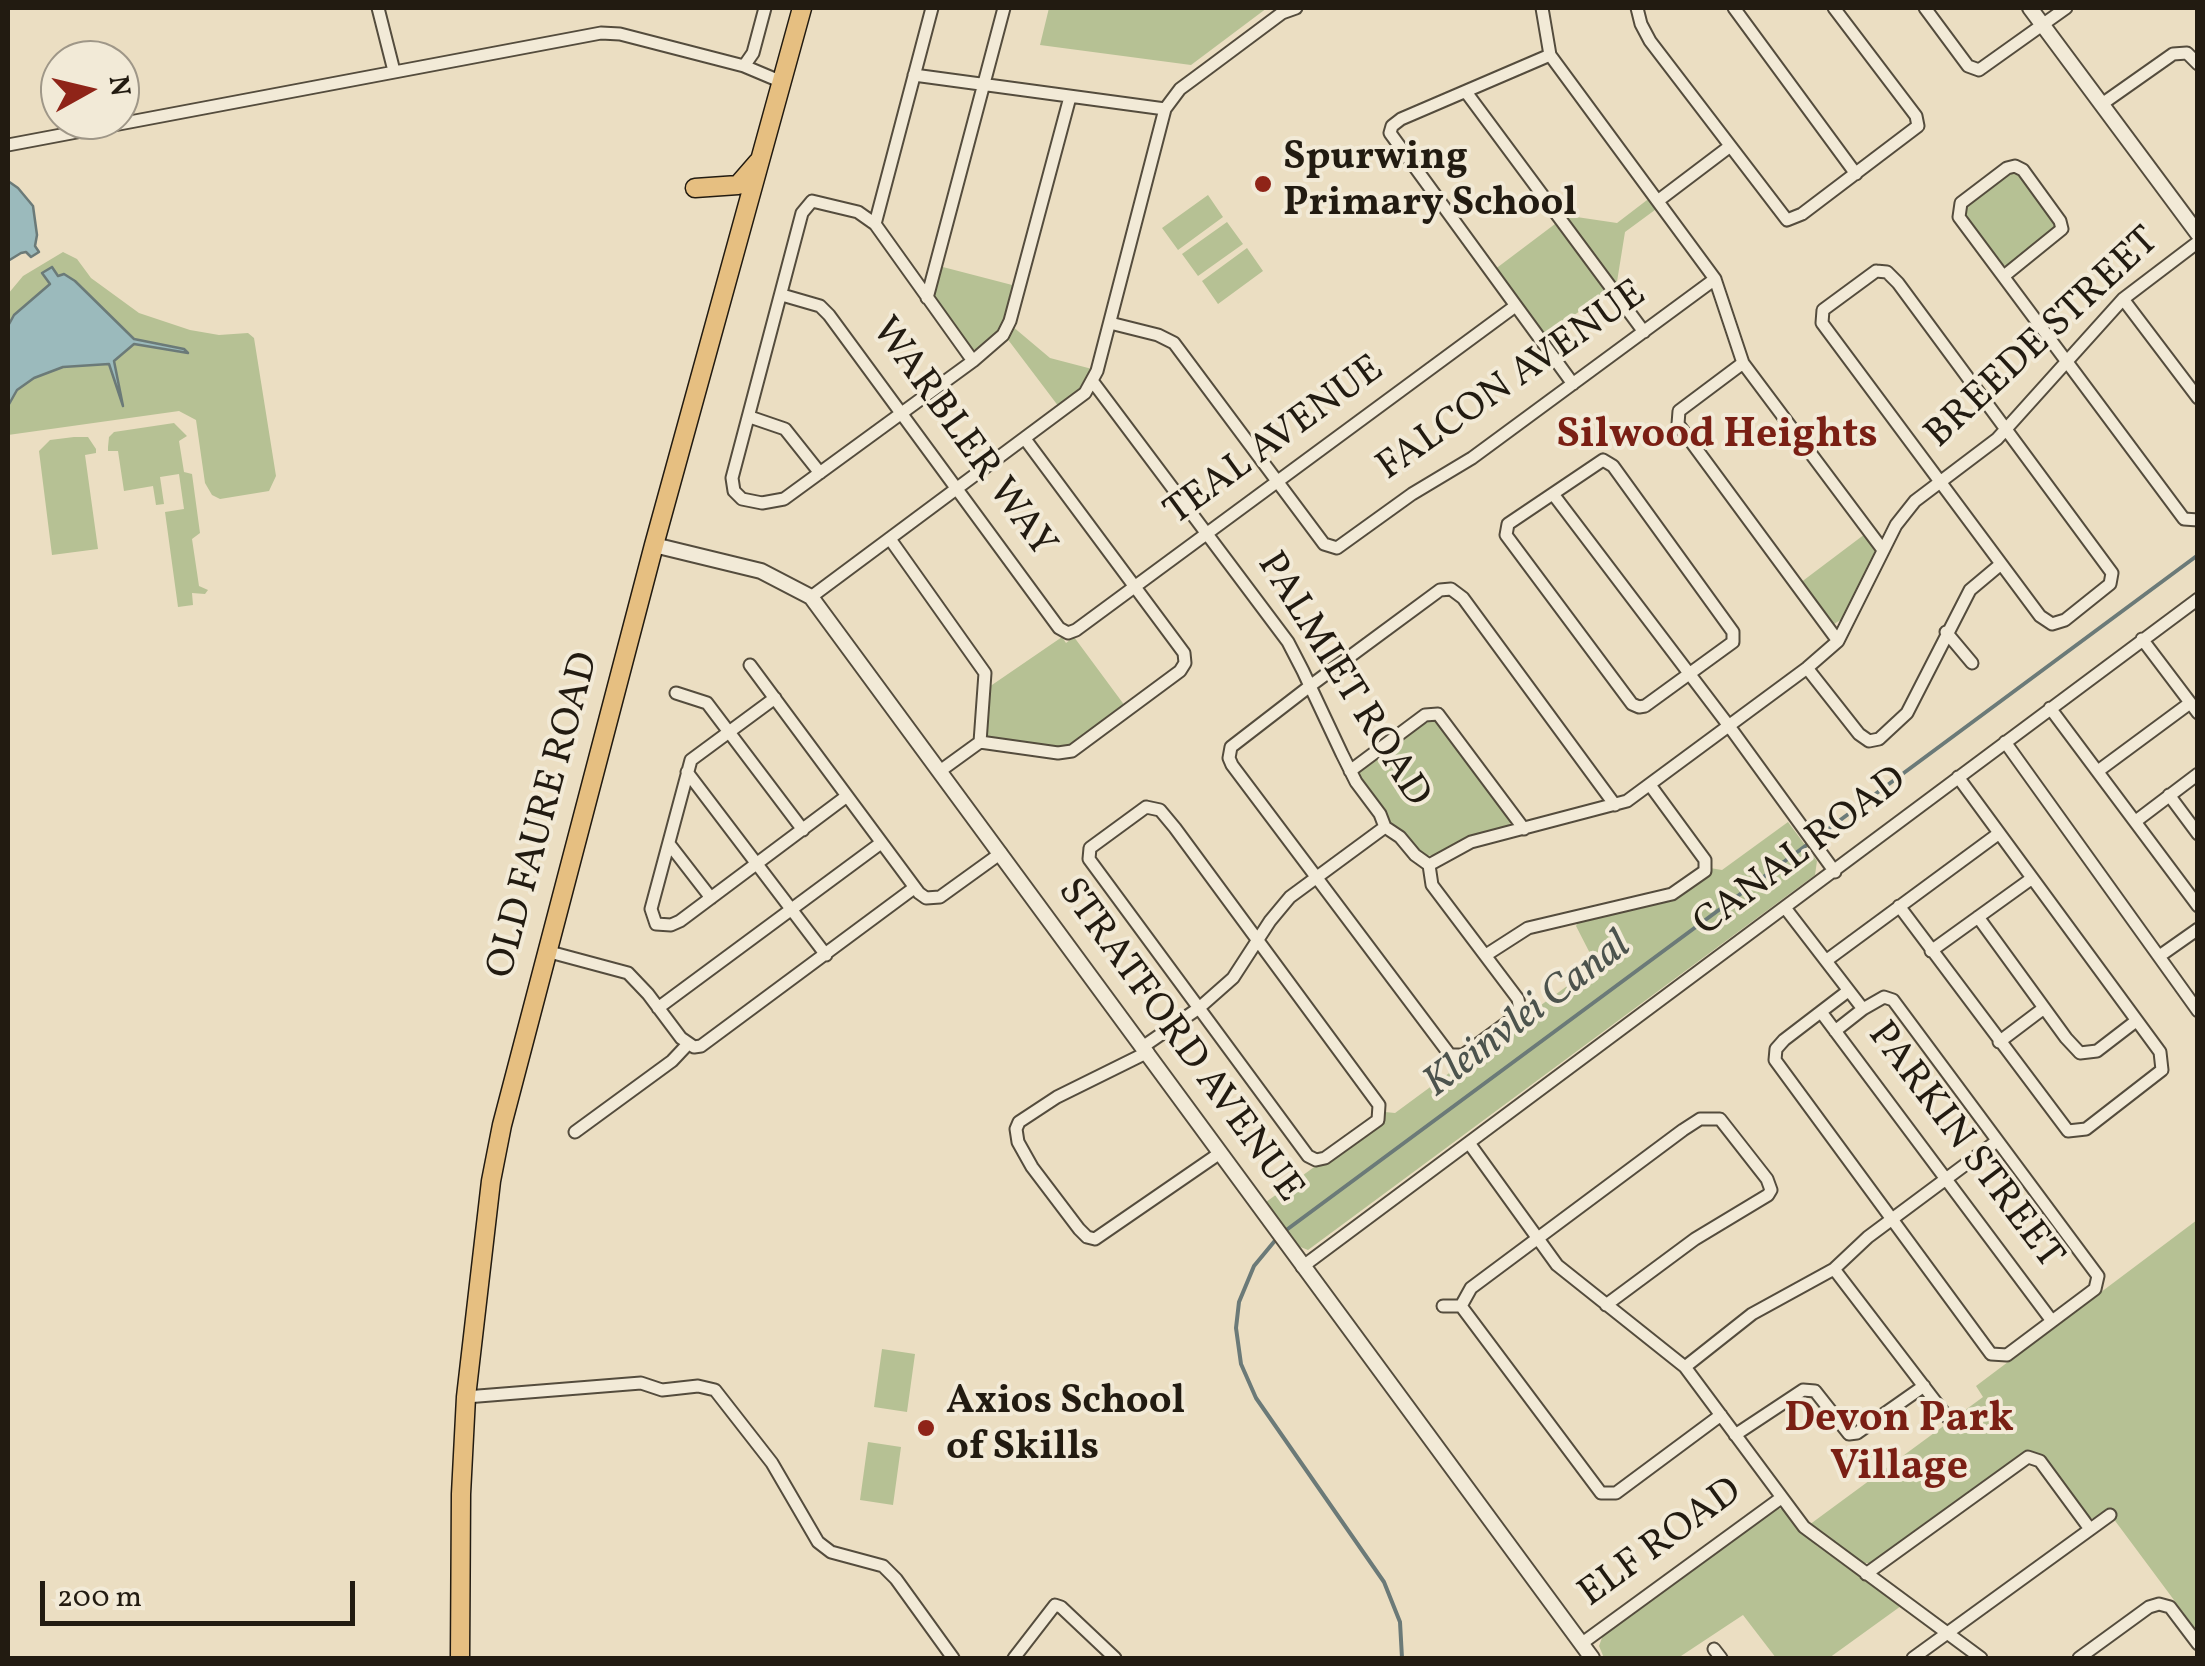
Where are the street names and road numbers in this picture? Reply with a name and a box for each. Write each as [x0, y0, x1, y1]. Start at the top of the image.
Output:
street label: BREEDE STREET [1917, 219, 2171, 461]
street label: FALCON AVENUE [1369, 272, 1657, 494]
street label: WARBLER WAY [858, 310, 1064, 568]
street label: TEAL AVENUE [1157, 347, 1395, 539]
street label: PALMIET ROAD [1244, 545, 1438, 817]
street label: OLD FAURE ROAD [479, 648, 613, 984]
street label: CANAL ROAD [1686, 758, 1918, 950]
street label: STRATFORD AVENUE [1044, 871, 1312, 1213]
street label: PARKIN STREET [1855, 1014, 2071, 1280]
street label: ELF ROAD [1571, 1470, 1753, 1620]

